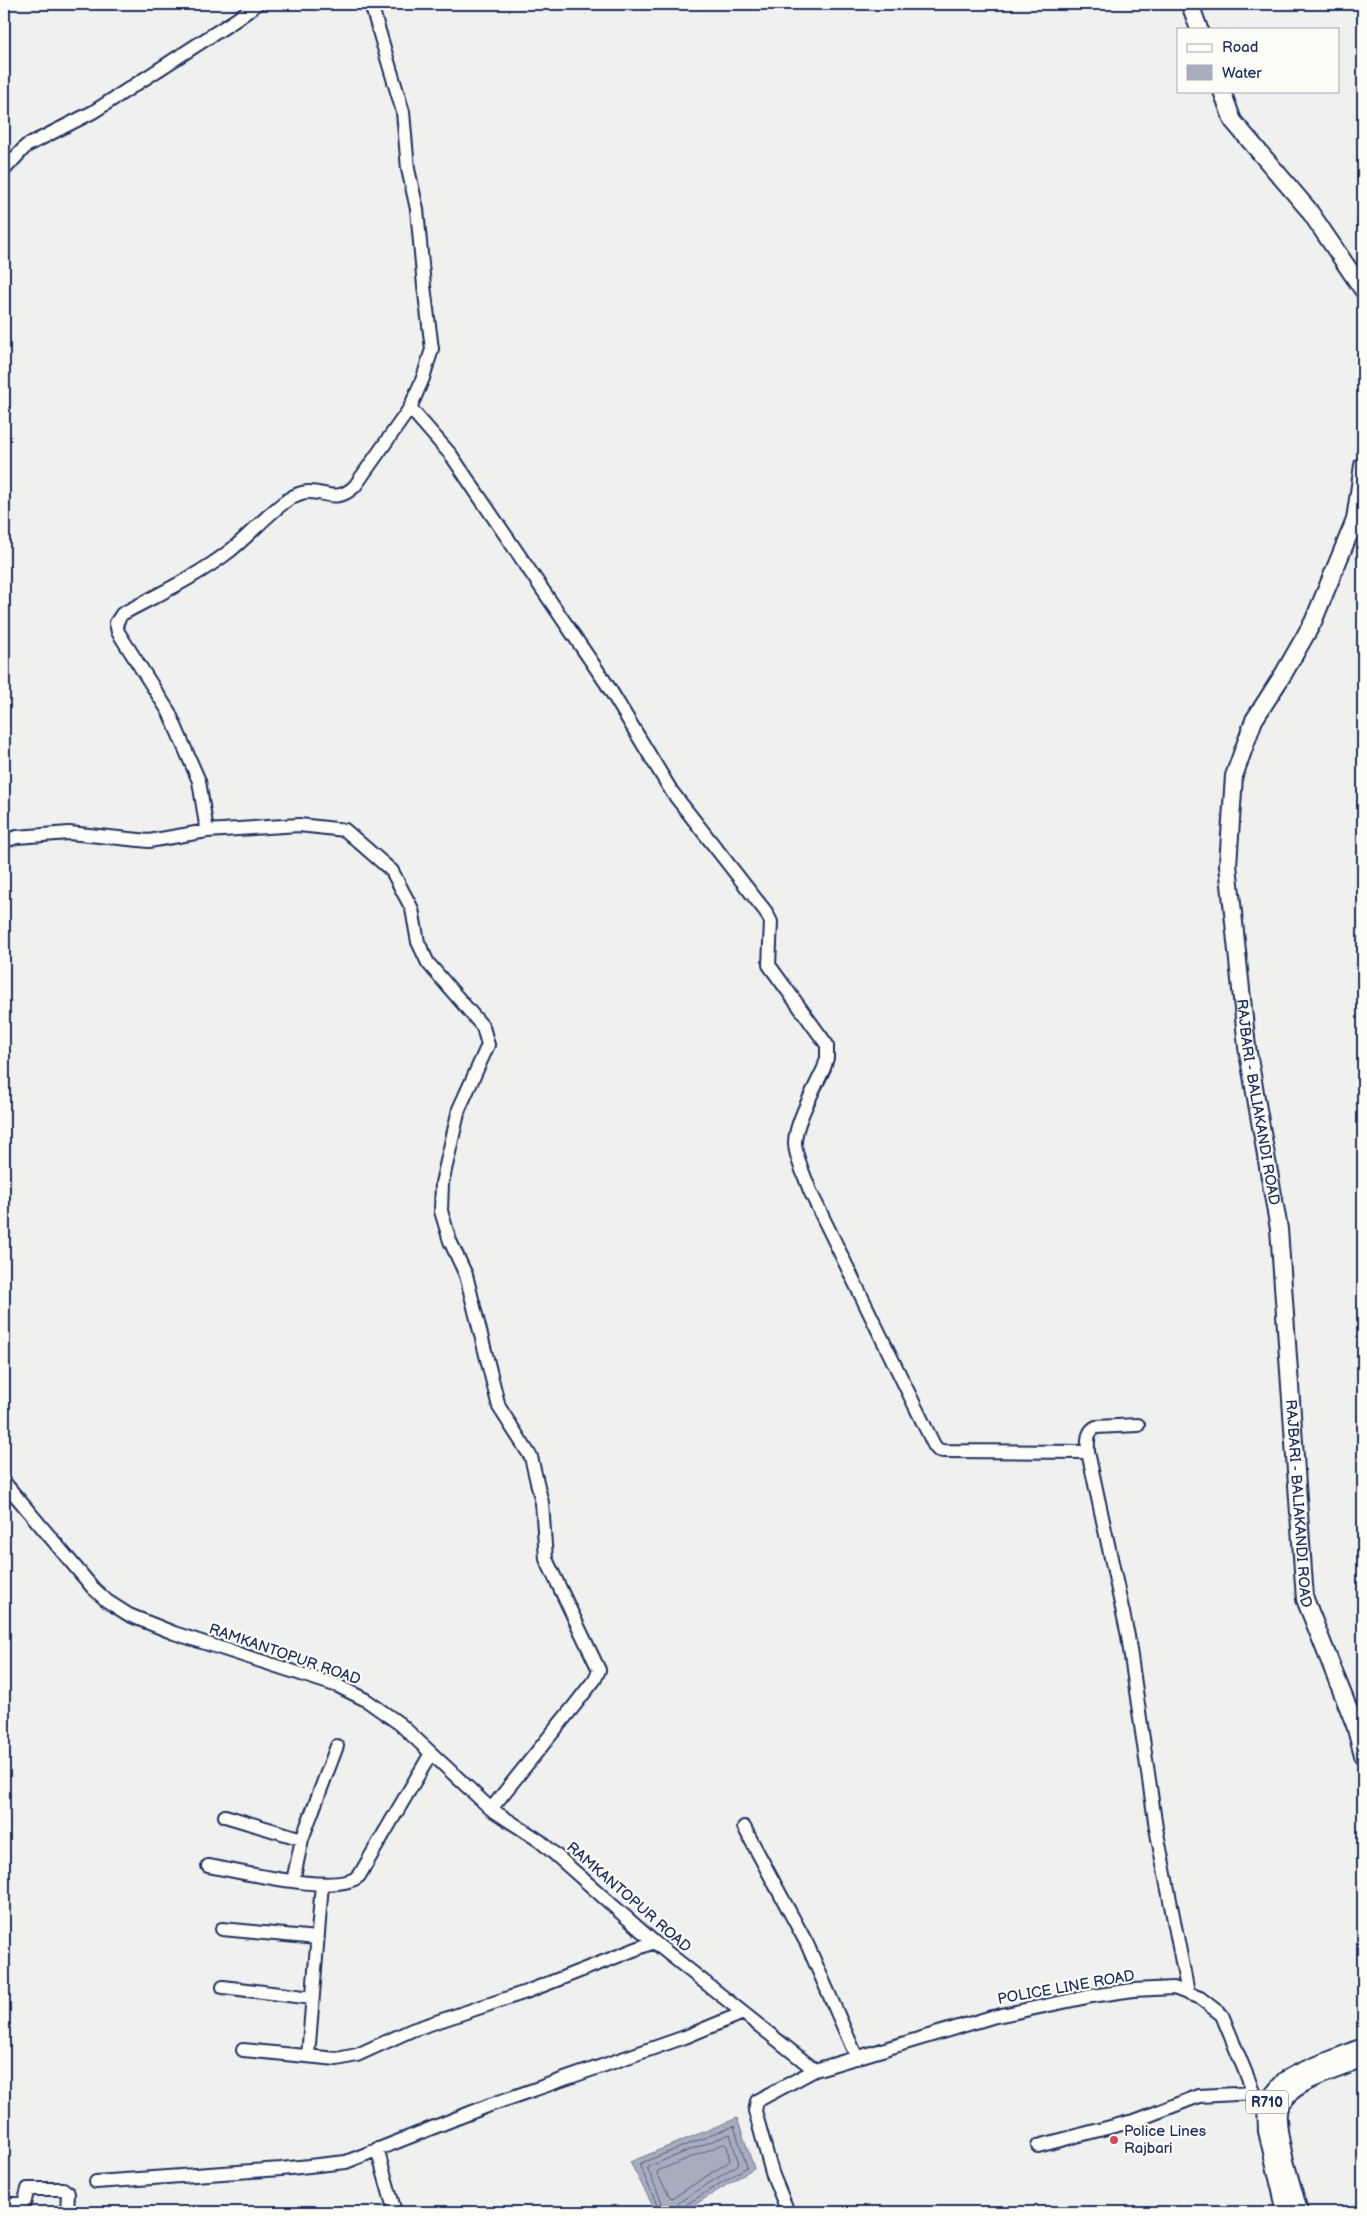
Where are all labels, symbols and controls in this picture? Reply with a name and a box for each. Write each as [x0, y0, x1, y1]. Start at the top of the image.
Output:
legend [1177, 28, 1340, 92]
text: Road [1222, 38, 1258, 57]
text: Water [1222, 64, 1262, 83]
street label: RAJBARI - BALIAKANDI ROAD [1232, 998, 1284, 1207]
street label: RAJBARI - BALIAKANDI ROAD [1281, 1399, 1317, 1611]
street label: RAMKANTOPUR ROAD [206, 1620, 363, 1689]
street label: RAMKANTOPUR ROAD [562, 1838, 695, 1957]
street label: POLICE LINE ROAD [996, 1966, 1136, 2009]
road number: R710 [1246, 2090, 1288, 2114]
place label: Police Lines Rajbari [1124, 2122, 1207, 2158]
marker: Police Lines Rajbari [1108, 2134, 1120, 2146]

